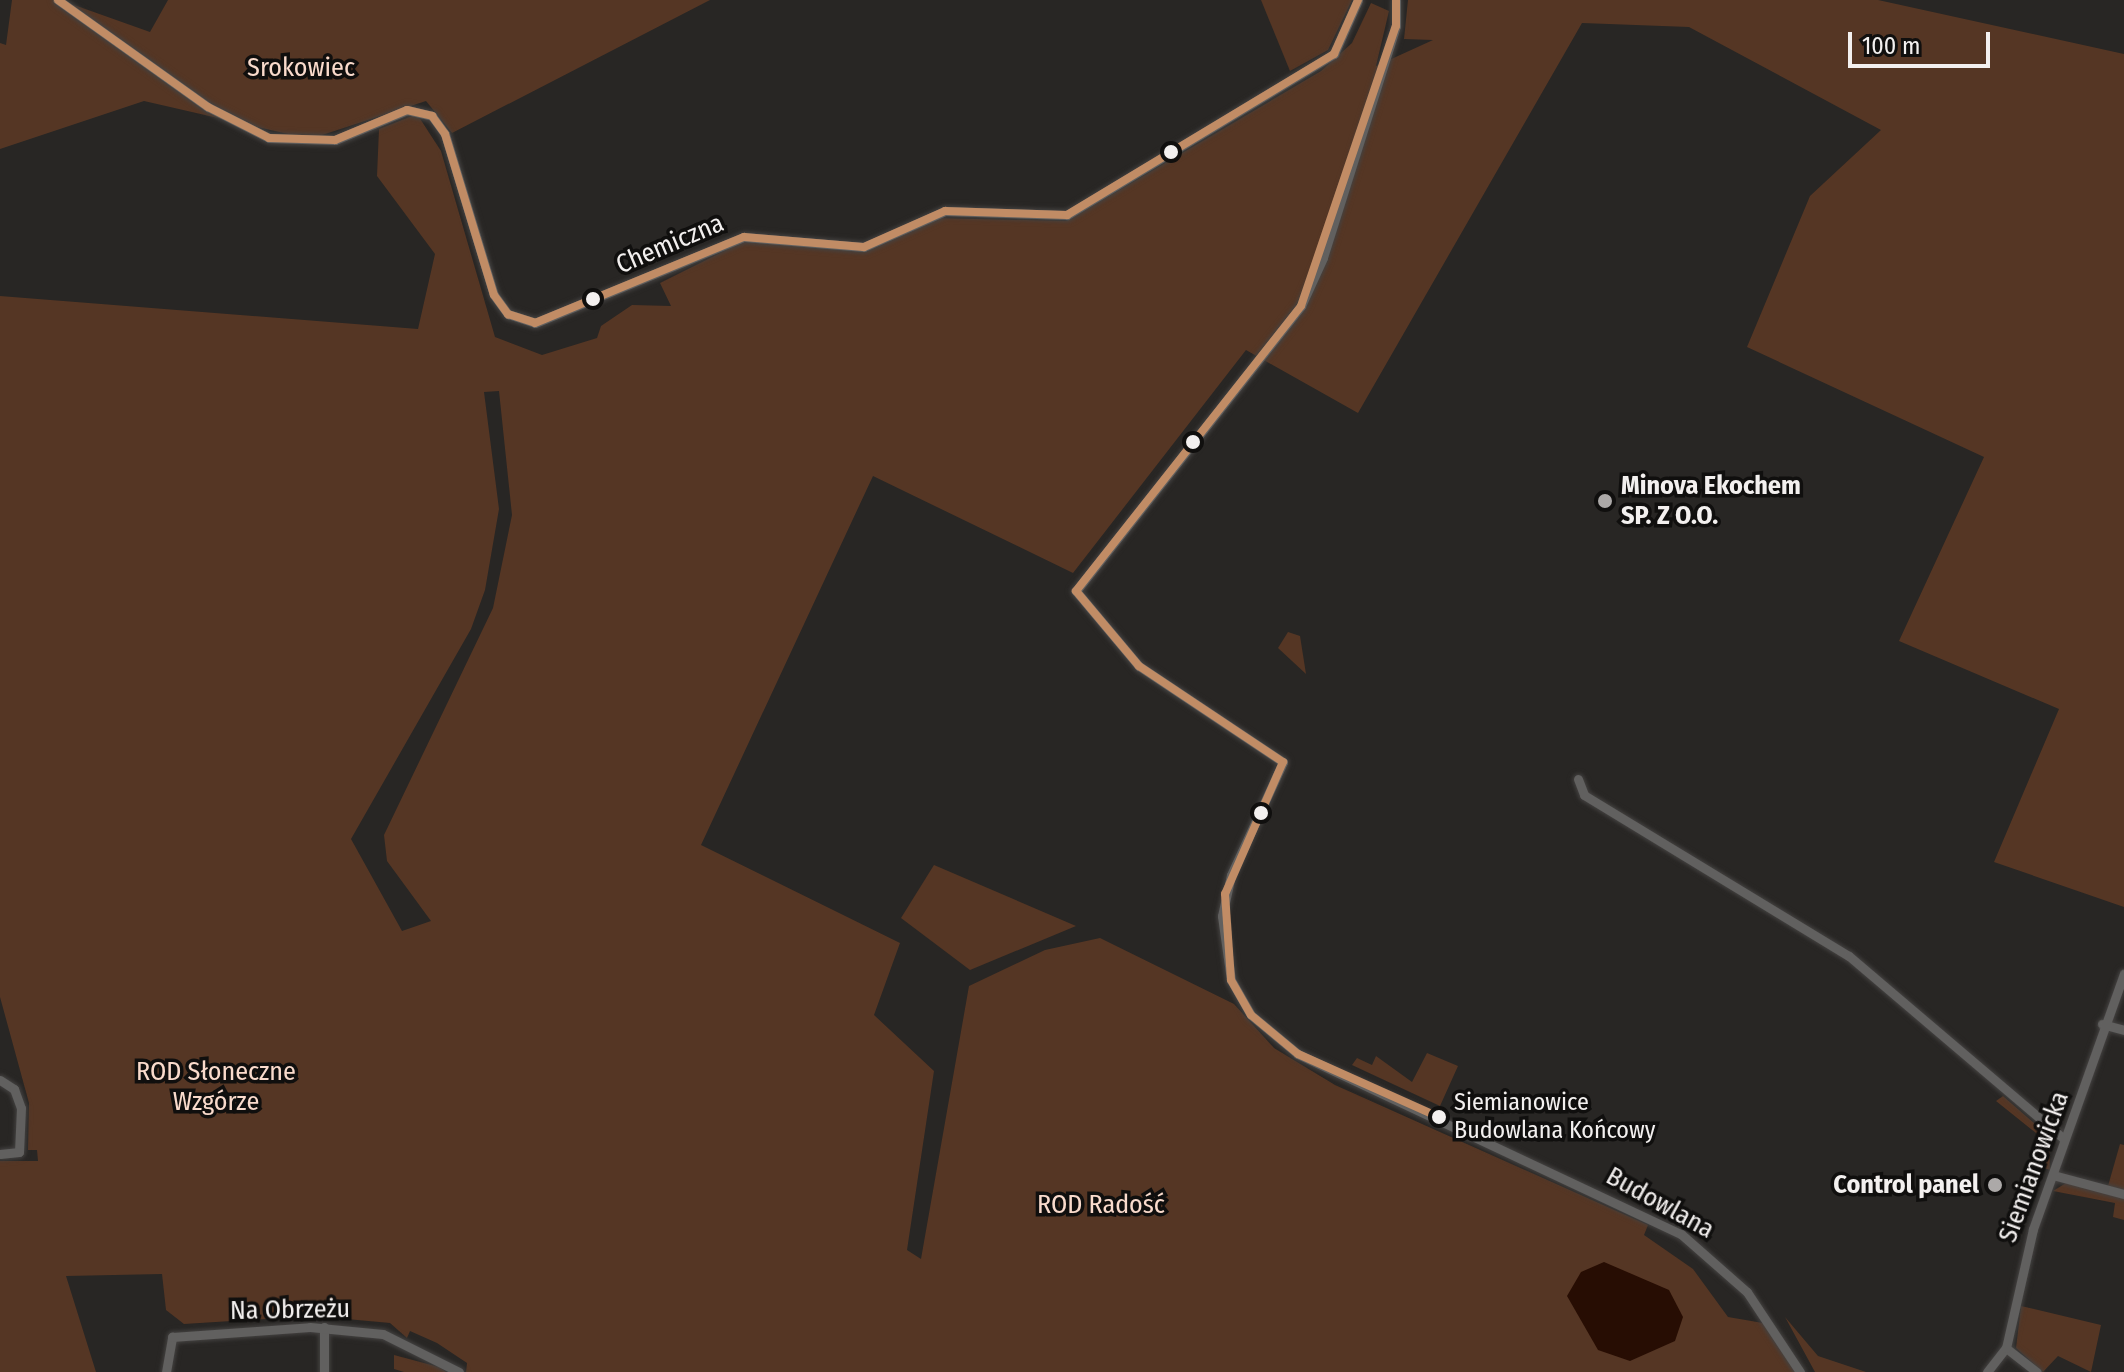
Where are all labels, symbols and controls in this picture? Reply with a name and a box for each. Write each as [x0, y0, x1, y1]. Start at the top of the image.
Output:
scale bar [1852, 16, 1994, 66]
text: 100 m [1862, 32, 1920, 60]
park label: Srokowiec [247, 52, 355, 84]
unlabelled marker [1163, 144, 1179, 160]
street label: Chemiczna [611, 207, 729, 281]
unlabelled marker [585, 291, 601, 307]
unlabelled marker [1185, 434, 1201, 450]
place label: Minova Ekochem SP. Z O.O. [1621, 470, 1801, 532]
marker: Minova Ekochem SP. Z O.O. [1596, 492, 1614, 510]
unlabelled marker [1253, 805, 1269, 821]
park label: ROD Słoneczne Wzgórze [136, 1056, 296, 1118]
street label: Siemianowicka [1992, 1087, 2076, 1247]
place label: Siemianowice Budowlana Końcowy [1454, 1089, 1655, 1145]
marker: Siemianowice Budowlana Końcowy [1431, 1109, 1447, 1125]
street label: Budowlana [1601, 1161, 1719, 1245]
place label: Control panel [1833, 1169, 1979, 1201]
marker: Control panel [1986, 1176, 2004, 1194]
park label: ROD Radość [1037, 1189, 1165, 1221]
street label: Na Obrzeżu [230, 1293, 350, 1327]

